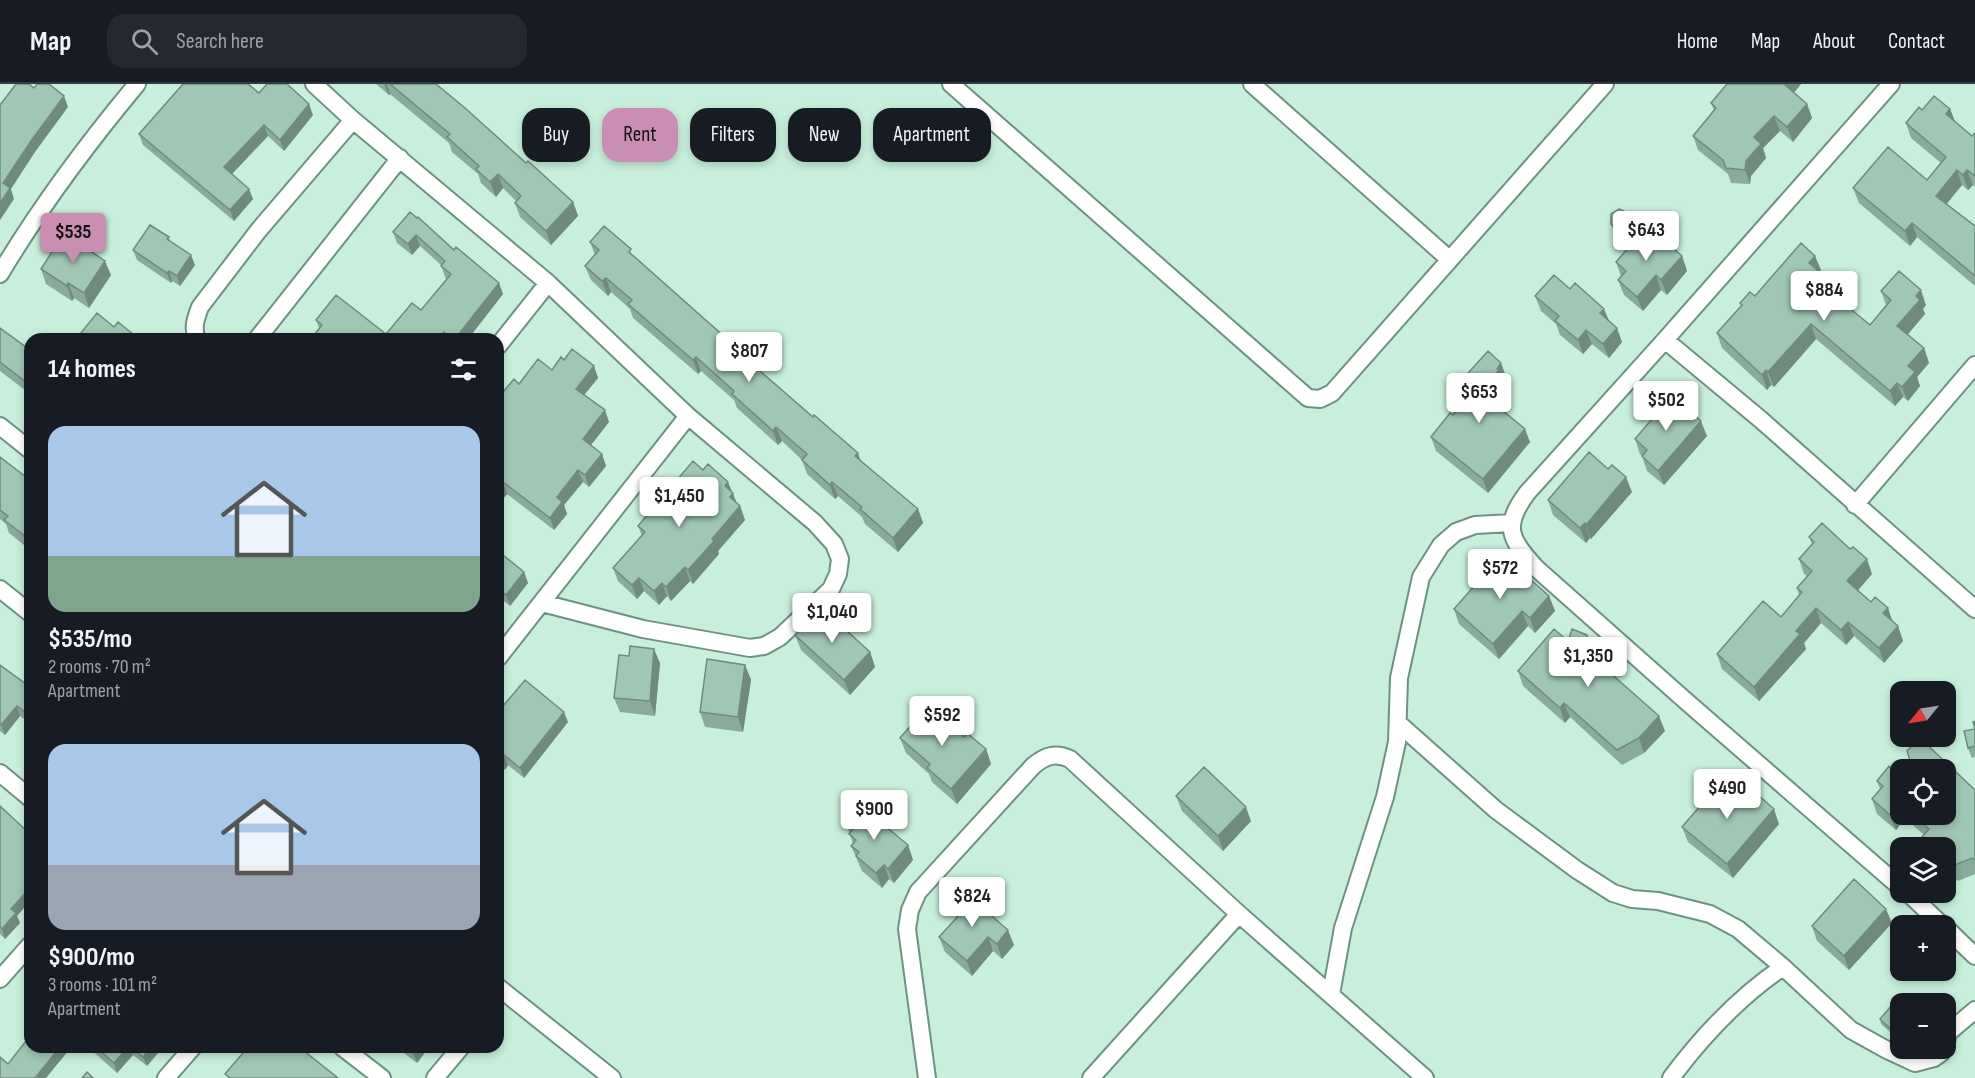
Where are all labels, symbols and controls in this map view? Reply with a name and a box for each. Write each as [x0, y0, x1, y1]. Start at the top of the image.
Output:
search box [107, 14, 527, 68]
text: Map [30, 25, 71, 58]
icon: search [128, 25, 161, 58]
text: Search here [176, 28, 264, 55]
text: Home [1677, 29, 1718, 54]
text: Map [1751, 29, 1780, 54]
text: About [1813, 29, 1855, 54]
text: Contact [1888, 29, 1945, 54]
chip: Buy [522, 108, 590, 162]
chip: Rent [602, 108, 678, 162]
chip: Filters [690, 108, 776, 162]
chip: New [788, 108, 861, 162]
chip: Apartment [873, 108, 991, 162]
pin: $643 [1610, 211, 1682, 262]
pin: $535 [37, 213, 109, 264]
text: $643 [1627, 218, 1665, 242]
text: $535 [55, 220, 91, 244]
pin: $884 [1788, 271, 1860, 322]
text: $884 [1805, 278, 1843, 302]
pin: $807 [713, 332, 785, 383]
text: $807 [730, 339, 768, 363]
icon: filters [447, 353, 480, 386]
text: 14 homes [48, 354, 136, 385]
pin: $653 [1443, 373, 1515, 424]
text: $653 [1460, 380, 1498, 404]
pin: $502 [1630, 381, 1702, 432]
text: $502 [1647, 388, 1685, 412]
icon: home [210, 465, 318, 573]
pin: $1,450 [630, 477, 728, 528]
text: $1,450 [654, 484, 704, 508]
pin: $572 [1464, 549, 1536, 600]
text: $572 [1482, 556, 1518, 580]
pin: $1,040 [783, 593, 881, 644]
text: $1,040 [806, 600, 858, 624]
text: $535/mo [48, 624, 132, 655]
pin: $1,350 [1539, 637, 1637, 688]
text: $1,350 [1563, 644, 1613, 668]
text: 2 rooms · 70 m² [48, 655, 151, 679]
text: Apartment [48, 679, 121, 703]
north arrow [1890, 681, 1956, 747]
map controls [1890, 681, 1956, 1059]
pin: $592 [906, 696, 978, 747]
text: $592 [923, 703, 961, 727]
button: locate [1890, 759, 1956, 825]
pin: $490 [1691, 769, 1763, 820]
text: $490 [1708, 776, 1746, 800]
icon: home [210, 783, 318, 891]
pin: $900 [838, 790, 910, 841]
text: $900 [855, 797, 893, 821]
button: layers [1890, 837, 1956, 903]
pin: $824 [936, 877, 1008, 928]
text: $824 [953, 884, 991, 908]
button: + [1890, 915, 1956, 981]
text: $900/mo [48, 942, 135, 973]
text: 3 rooms · 101 m² [48, 973, 157, 997]
button: − [1890, 993, 1956, 1059]
text: Apartment [48, 997, 121, 1021]

